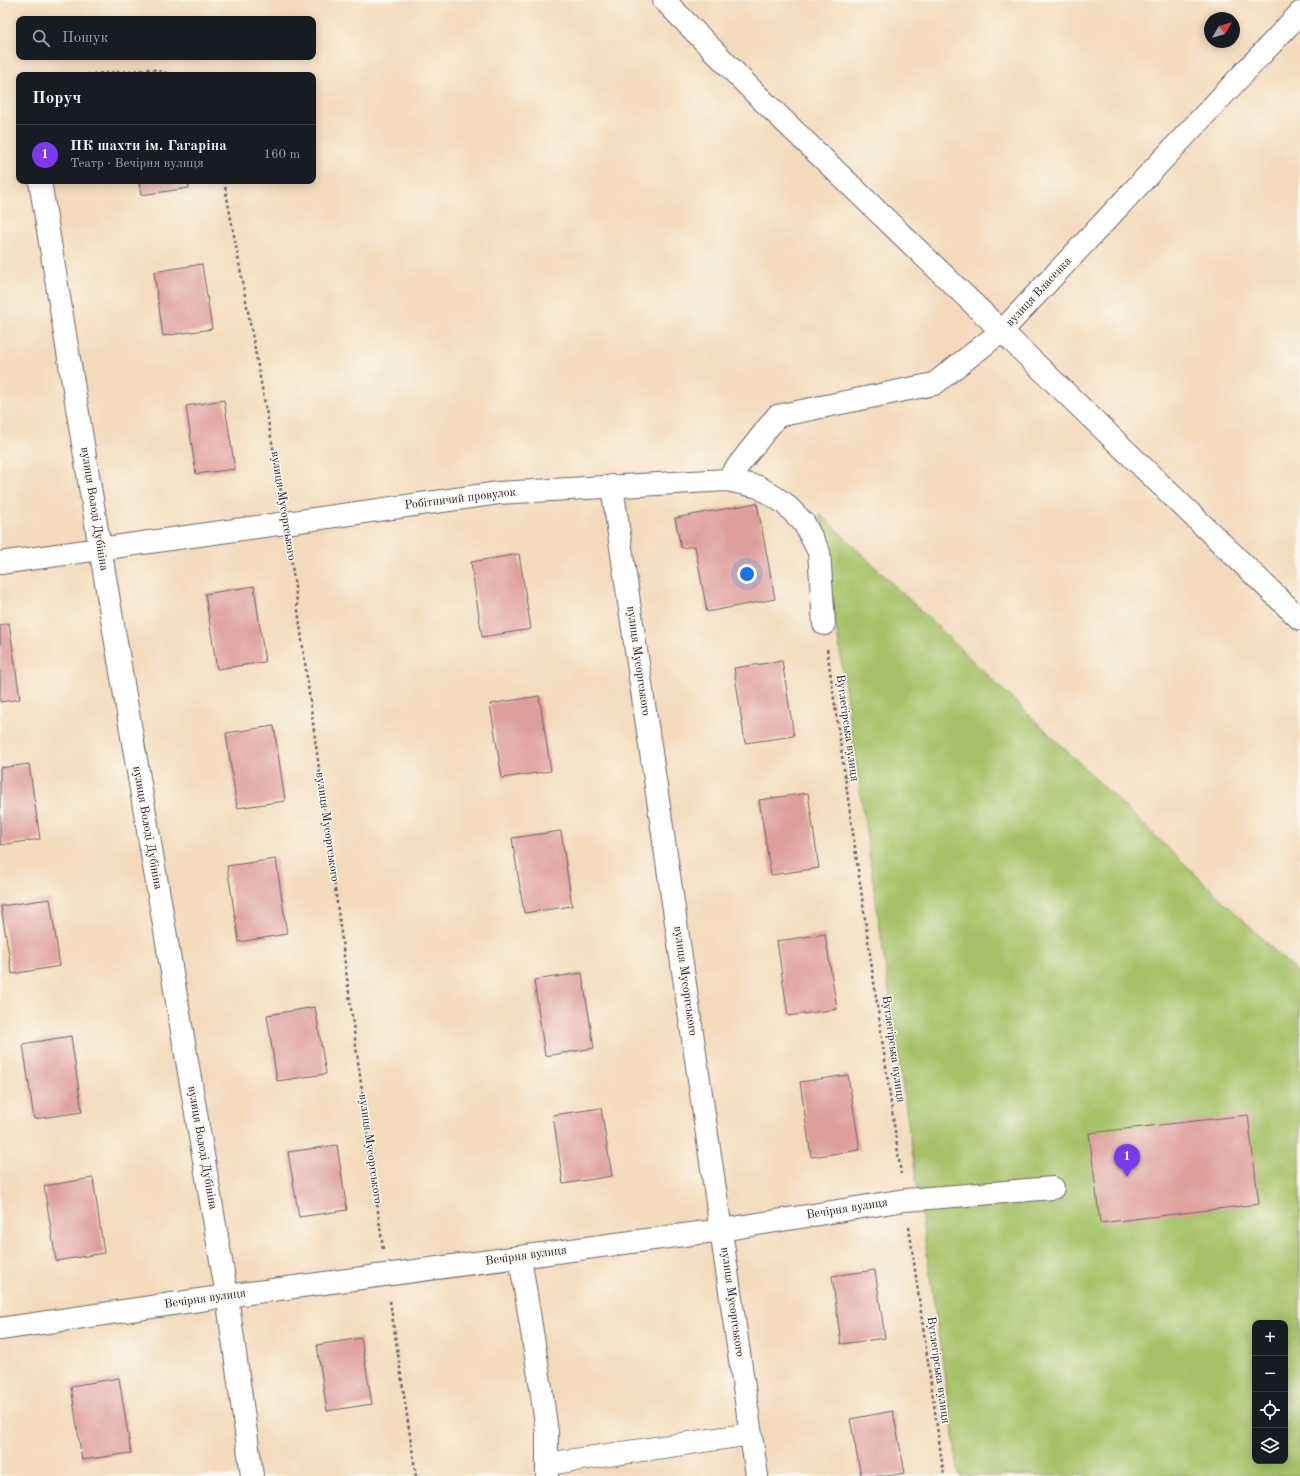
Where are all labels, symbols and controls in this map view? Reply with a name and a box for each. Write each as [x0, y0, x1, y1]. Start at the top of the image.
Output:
north arrow [1204, 12, 1240, 48]
search box [16, 16, 316, 60]
icon: search [30, 27, 52, 49]
text: Пошук [62, 31, 108, 46]
text: Поруч [32, 90, 81, 107]
text: ПК шахти ім. Гагаріна [70, 139, 227, 154]
text: 1 [41, 148, 49, 161]
text: 160 m [263, 148, 300, 161]
text: Театр · Вечірня вулиця [70, 157, 204, 170]
street label: вулиця Власенка [1004, 255, 1074, 329]
street label: вулиця Володі Дубініна [78, 446, 111, 572]
street label: вулиця Мусоргського [268, 450, 298, 562]
street label: Робітничий провулок [404, 485, 516, 512]
your location [737, 564, 757, 584]
street label: вулиця Мусоргського [624, 605, 652, 717]
street label: Вуглегірська вулиця [834, 673, 861, 782]
street label: вулиця Володі Дубініна [130, 765, 165, 891]
street label: вулиця Мусоргського [313, 771, 341, 883]
street label: вулиця Мусоргського [671, 925, 699, 1037]
street label: Вуглегірська вулиця [880, 994, 907, 1103]
street label: вулиця Володі Дубініна [185, 1085, 220, 1211]
street label: вулиця Мусоргського [356, 1093, 384, 1205]
pin: 1 [1114, 1144, 1140, 1177]
street label: Вечірня вулиця [805, 1196, 889, 1221]
street label: Вечірня вулиця [484, 1243, 568, 1268]
street label: вулиця Мусоргського [718, 1246, 746, 1358]
street label: Вечірня вулиця [163, 1286, 247, 1311]
street label: Вуглегірська вулиця [925, 1315, 952, 1424]
map controls [1252, 1320, 1288, 1464]
button: + [1252, 1320, 1288, 1356]
button: − [1252, 1356, 1288, 1392]
button: locate [1252, 1392, 1288, 1428]
button: layers [1252, 1428, 1288, 1464]

